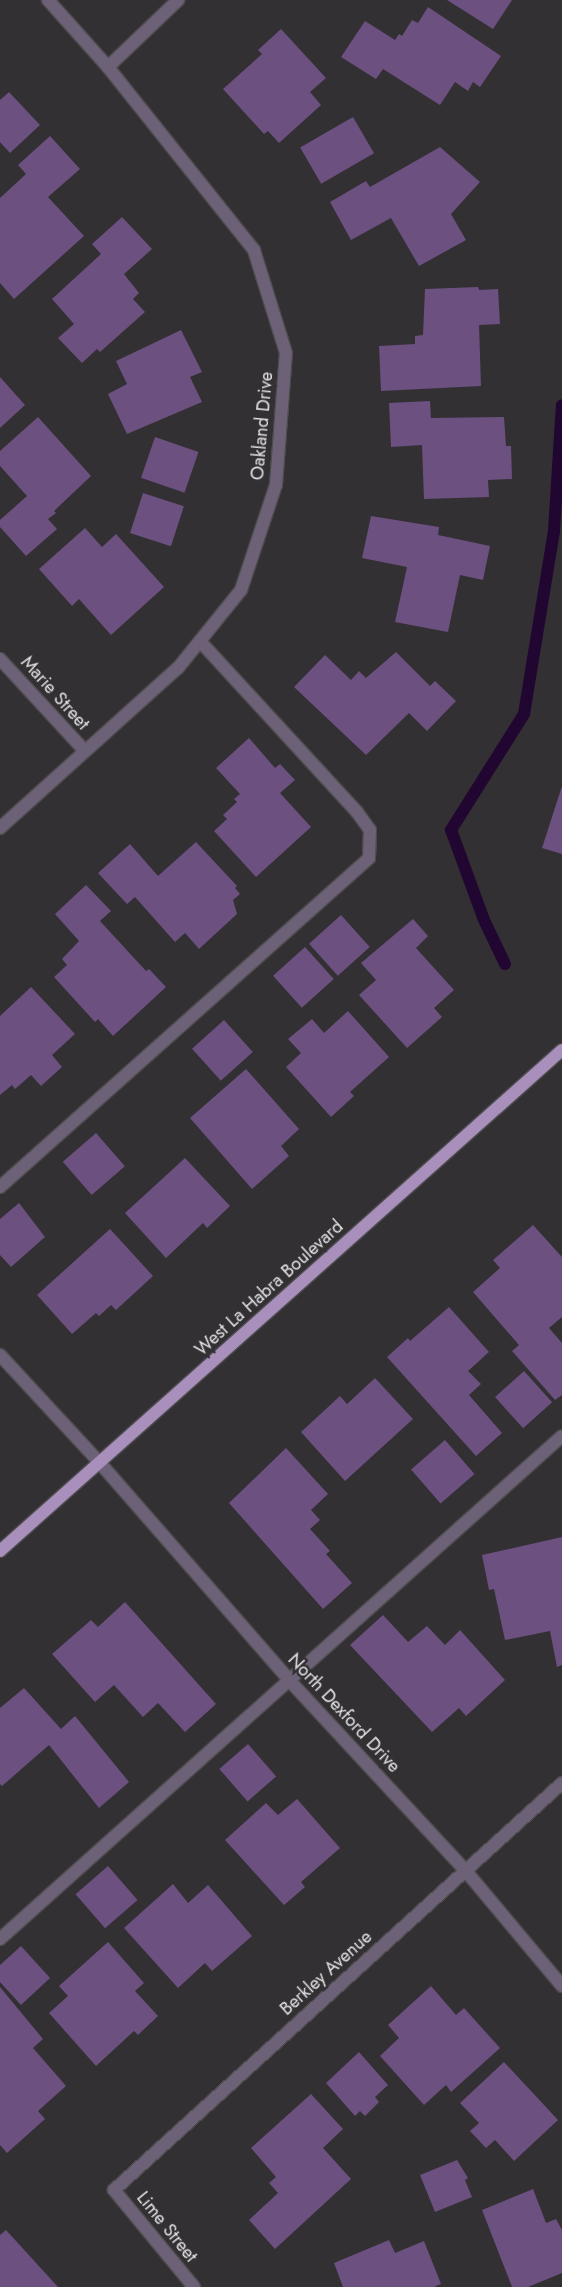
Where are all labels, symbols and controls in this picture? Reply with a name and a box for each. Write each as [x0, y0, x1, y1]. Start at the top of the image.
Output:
street label: Oakland Drive [247, 371, 277, 481]
street label: Marie Street [16, 652, 94, 734]
street label: West La Habra Boulevard [190, 1216, 348, 1360]
street label: North Dexford Drive [283, 1649, 405, 1777]
street label: Berkley Avenue [276, 1926, 376, 2020]
street label: Lime Street [132, 2187, 202, 2267]

